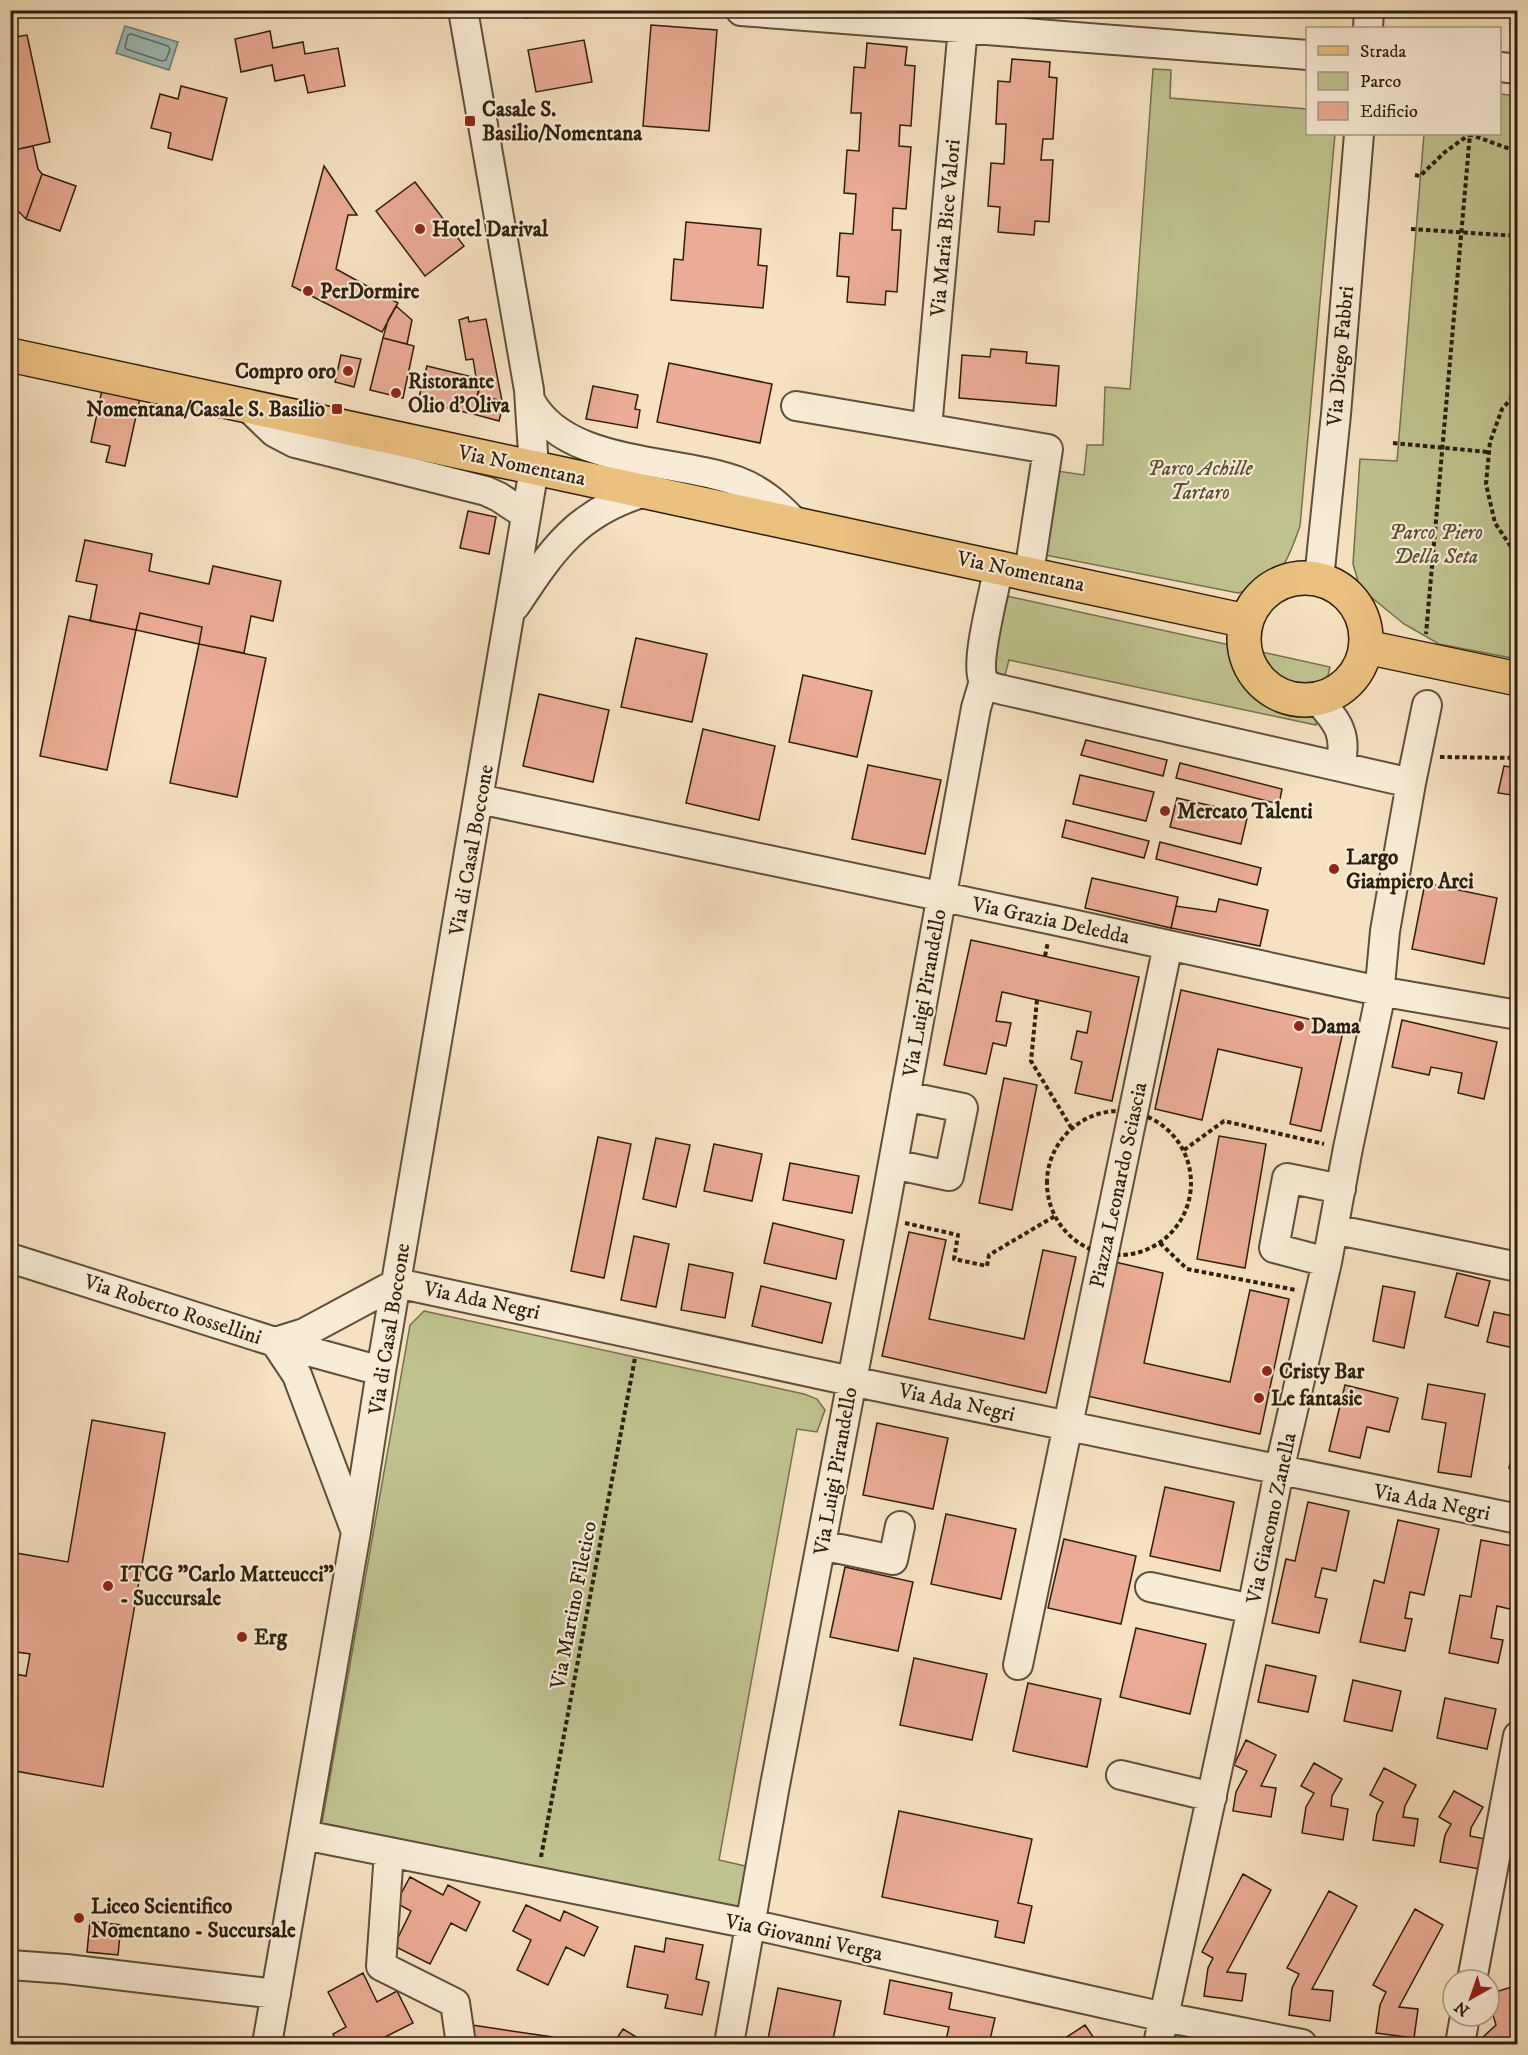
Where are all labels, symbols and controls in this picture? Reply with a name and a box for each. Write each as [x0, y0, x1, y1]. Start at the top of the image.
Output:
legend [1306, 27, 1501, 135]
text: Strada [1360, 41, 1407, 63]
text: Parco [1360, 71, 1401, 93]
place label: Casale S. Basilio/Nomentana [482, 97, 643, 147]
text: Edificio [1360, 101, 1418, 123]
marker: Casale S. Basilio/Nomentana [463, 114, 477, 128]
street label: Via Maria Bice Valori [925, 138, 967, 319]
place label: Hotel Darival [432, 217, 549, 243]
marker: Hotel Darival [413, 222, 427, 236]
place label: PerDormire [320, 279, 420, 305]
marker: PerDormire [301, 284, 315, 298]
street label: Via Diego Fabbri [1322, 285, 1360, 428]
place label: Compro oro [235, 359, 336, 385]
marker: Compro oro [341, 364, 355, 378]
place label: Ristorante Olio d'Oliva [408, 369, 511, 419]
marker: Ristorante Olio d'Oliva [389, 386, 403, 400]
place label: Nomentana/Casale S. Basilio [86, 397, 325, 423]
marker: Nomentana/Casale S. Basilio [330, 402, 344, 416]
street label: Via Nomentana [455, 440, 588, 492]
park label: Parco Achille Tartaro [1147, 456, 1254, 506]
park label: Parco Piero Della Seta [1389, 520, 1483, 570]
street label: Via Nomentana [954, 546, 1087, 598]
street label: Via di Casal Boccone [444, 762, 500, 939]
place label: Mercato Talenti [1177, 799, 1313, 825]
marker: Mercato Talenti [1158, 804, 1172, 818]
place label: Largo Giampiero Arci [1346, 845, 1474, 895]
marker: Largo Giampiero Arci [1327, 862, 1341, 876]
street label: Via Grazia Deledda [969, 891, 1132, 950]
street label: Via Luigi Pirandello [897, 907, 953, 1080]
place label: Dama [1311, 1014, 1361, 1040]
marker: Dama [1292, 1019, 1306, 1033]
street label: Piazza Leonardo Sciascia [1084, 1080, 1154, 1291]
street label: Via di Casal Boccone [363, 1241, 416, 1418]
street label: Via Roberto Rossellini [80, 1269, 265, 1351]
street label: Via Ada Negri [420, 1276, 542, 1326]
place label: Cristy Bar [1279, 1359, 1365, 1385]
marker: Cristy Bar [1260, 1364, 1274, 1378]
street label: Via Ada Negri [895, 1378, 1017, 1428]
street label: Via Luigi Pirandello [808, 1385, 864, 1558]
place label: Le fantasie [1271, 1386, 1363, 1412]
marker: Le fantasie [1252, 1391, 1266, 1405]
street label: Via Giacomo Zanella [1241, 1430, 1303, 1607]
street label: Via Ada Negri [1370, 1479, 1492, 1527]
street label: Via Martino Filetico [545, 1519, 603, 1692]
place label: ITCG "Carlo Matteucci" - Succursale [120, 1562, 335, 1612]
marker: ITCG "Carlo Matteucci" - Succursale [101, 1579, 115, 1593]
place label: Erg [254, 1625, 288, 1651]
marker: Erg [235, 1630, 249, 1644]
place label: Liceo Scientifico Nomentano - Succursale [91, 1894, 296, 1944]
street label: Via Giovanni Verga [722, 1908, 885, 1967]
marker: Liceo Scientifico Nomentano - Succursale [72, 1911, 86, 1925]
north arrow [1441, 1968, 1501, 2028]
text: N [1451, 1997, 1473, 2021]

